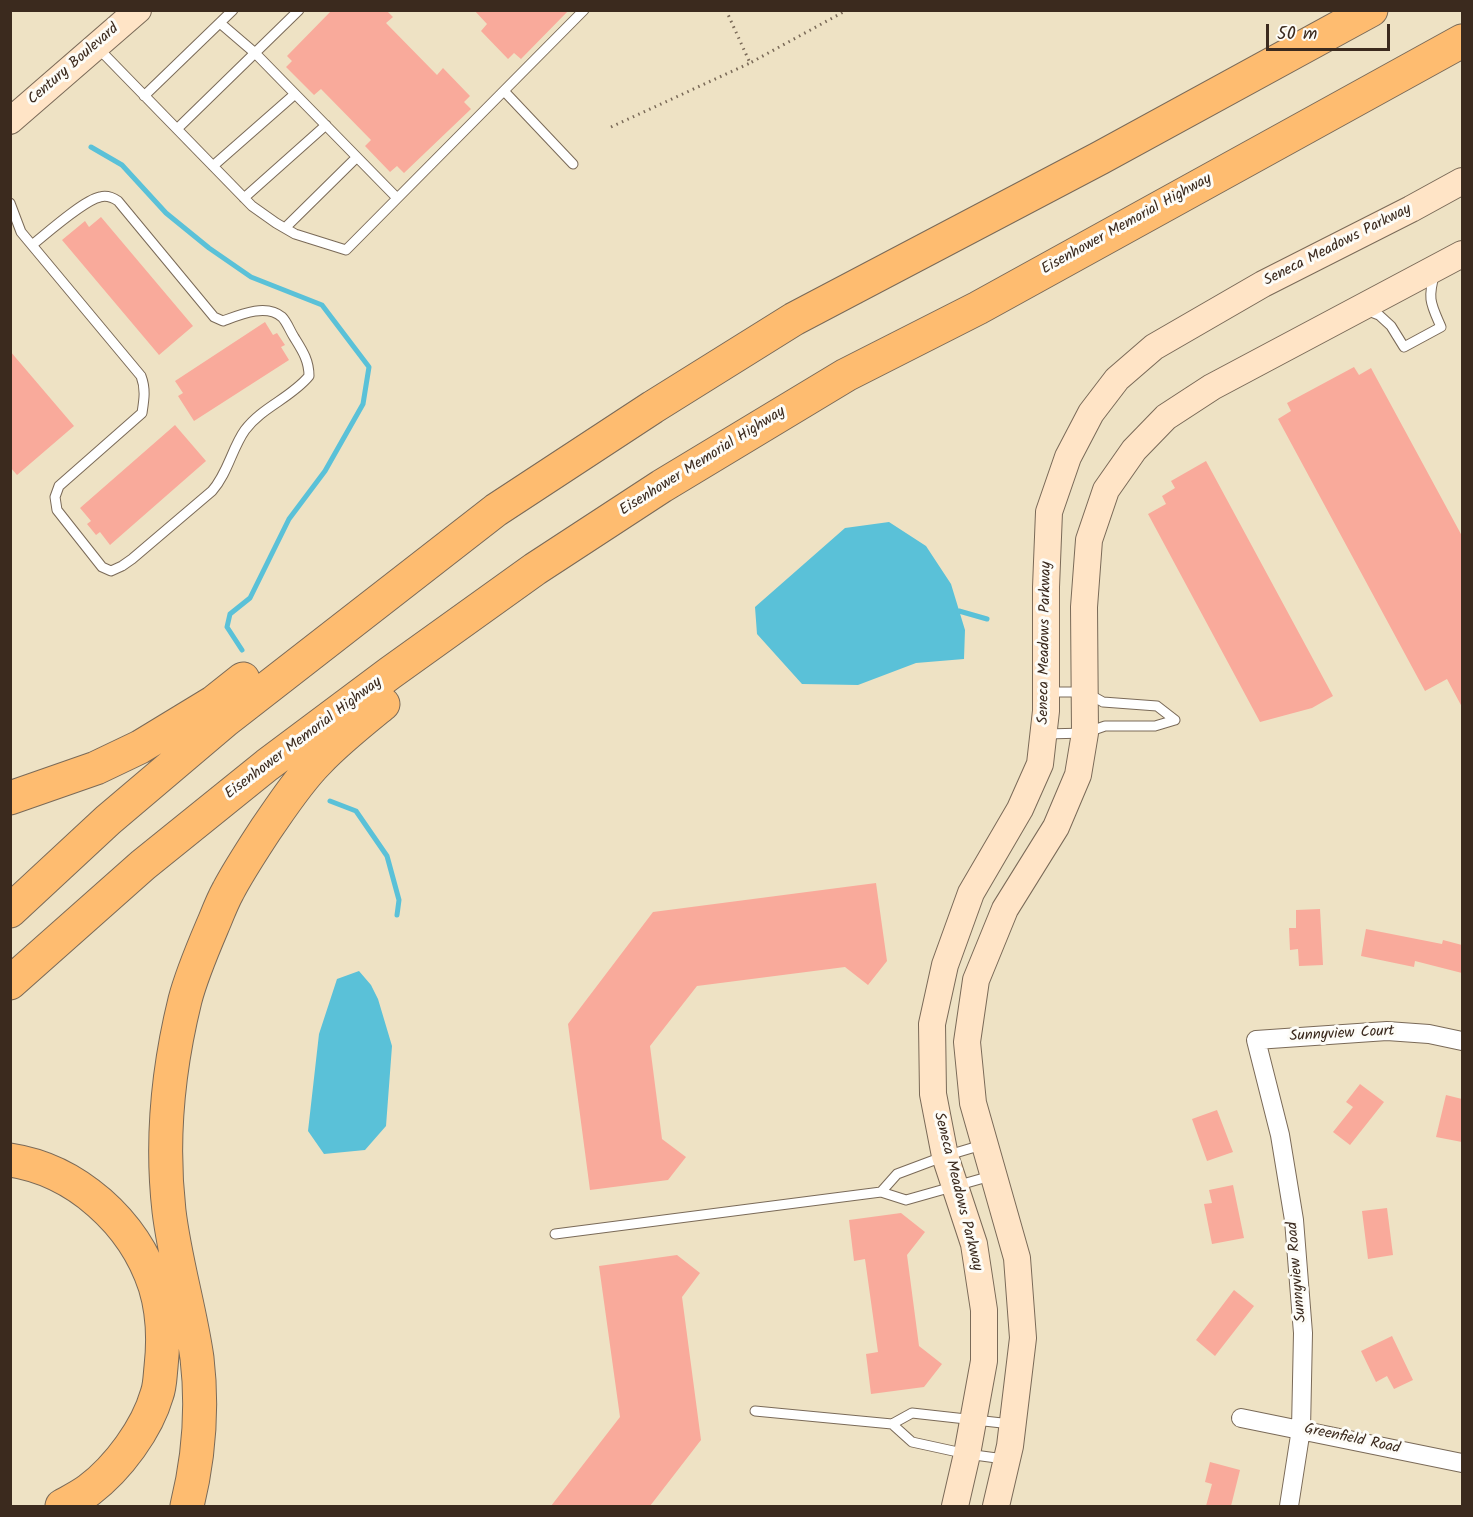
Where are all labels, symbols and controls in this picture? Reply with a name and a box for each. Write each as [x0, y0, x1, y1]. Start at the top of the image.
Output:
scale bar [1269, 12, 1394, 50]
text: 50 m [1277, 20, 1317, 49]
street label: Century Boulevard [25, 21, 123, 109]
street label: Eisenhower Memorial Highway [1039, 171, 1215, 279]
street label: Seneca Meadows Parkway [1261, 201, 1415, 291]
street label: Eisenhower Memorial Highway [617, 404, 789, 520]
street label: Seneca Meadows Parkway [1036, 561, 1056, 725]
street label: Eisenhower Memorial Highway [222, 674, 386, 804]
street label: Sunnyview Court [1289, 1023, 1395, 1047]
street label: Seneca Meadows Parkway [929, 1111, 985, 1273]
street label: Sunnyview Road [1285, 1221, 1311, 1323]
street label: Greenfield Road [1302, 1421, 1402, 1459]

